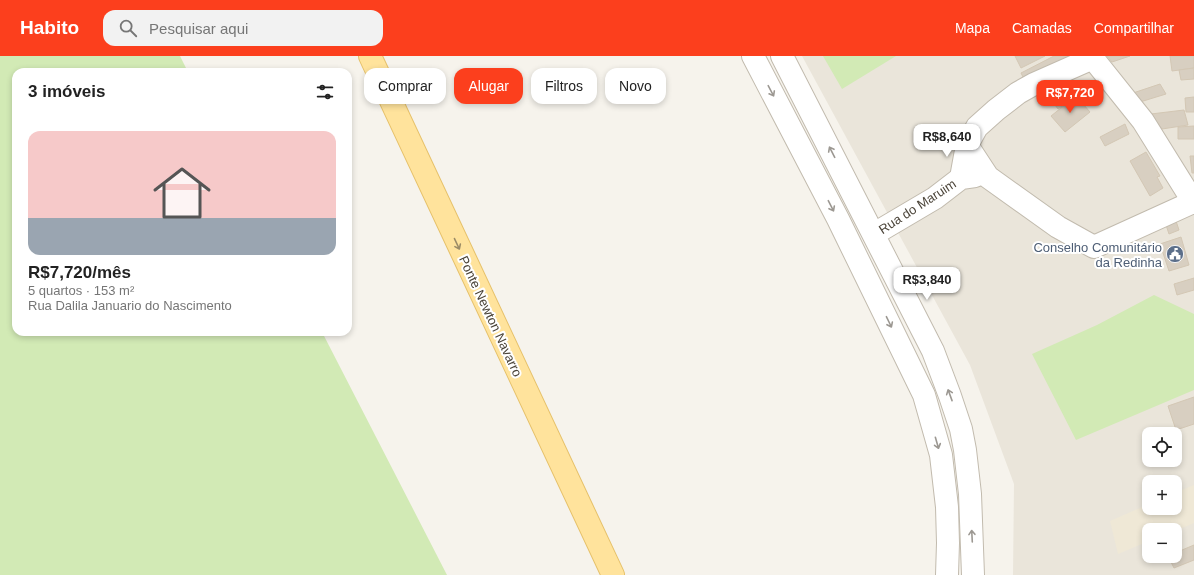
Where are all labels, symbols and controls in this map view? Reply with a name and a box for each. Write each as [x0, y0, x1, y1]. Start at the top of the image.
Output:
search box [103, 10, 383, 46]
text: Habito [20, 17, 79, 38]
icon: search [117, 17, 139, 39]
text: Pesquisar aqui [149, 20, 248, 37]
text: Mapa [955, 20, 990, 36]
text: Camadas [1012, 20, 1072, 36]
text: Compartilhar [1094, 20, 1174, 36]
chip: Comprar [364, 68, 446, 104]
chip: Alugar [454, 68, 523, 104]
chip: Filtros [531, 68, 597, 104]
chip: Novo [605, 68, 666, 104]
pin: R$7,720 [1033, 80, 1107, 114]
icon: filters [314, 81, 336, 103]
text: 3 imóveis [28, 82, 106, 101]
one-way arrow [768, 84, 776, 96]
text: R$7,720 [1045, 85, 1095, 100]
pin: R$8,640 [910, 124, 984, 158]
text: R$8,640 [922, 129, 972, 144]
one-way arrow [828, 146, 835, 158]
icon: home [146, 157, 218, 229]
street label: Rua do Maruim [876, 176, 959, 237]
one-way arrow [828, 200, 835, 212]
one-way arrow [454, 237, 461, 249]
place label: Conselho Comunitário da Redinha [1033, 240, 1163, 270]
public building icon: Conselho Comunitário da Redinha [1165, 244, 1185, 264]
street label: Ponte Newton Navarro [456, 253, 525, 379]
text: R$7,720/mês [28, 263, 131, 282]
pin: R$3,840 [890, 267, 964, 301]
text: R$3,840 [902, 272, 952, 287]
text: 5 quartos · 153 m² [28, 283, 134, 298]
text: Rua Dalila Januario do Nascimento [28, 298, 232, 313]
one-way arrow [886, 316, 893, 328]
one-way arrow [945, 389, 953, 401]
map controls [1142, 427, 1182, 563]
button: locate [1142, 427, 1182, 467]
one-way arrow [934, 436, 941, 449]
button: + [1142, 475, 1182, 515]
button: − [1142, 523, 1182, 563]
one-way arrow [969, 530, 976, 543]

